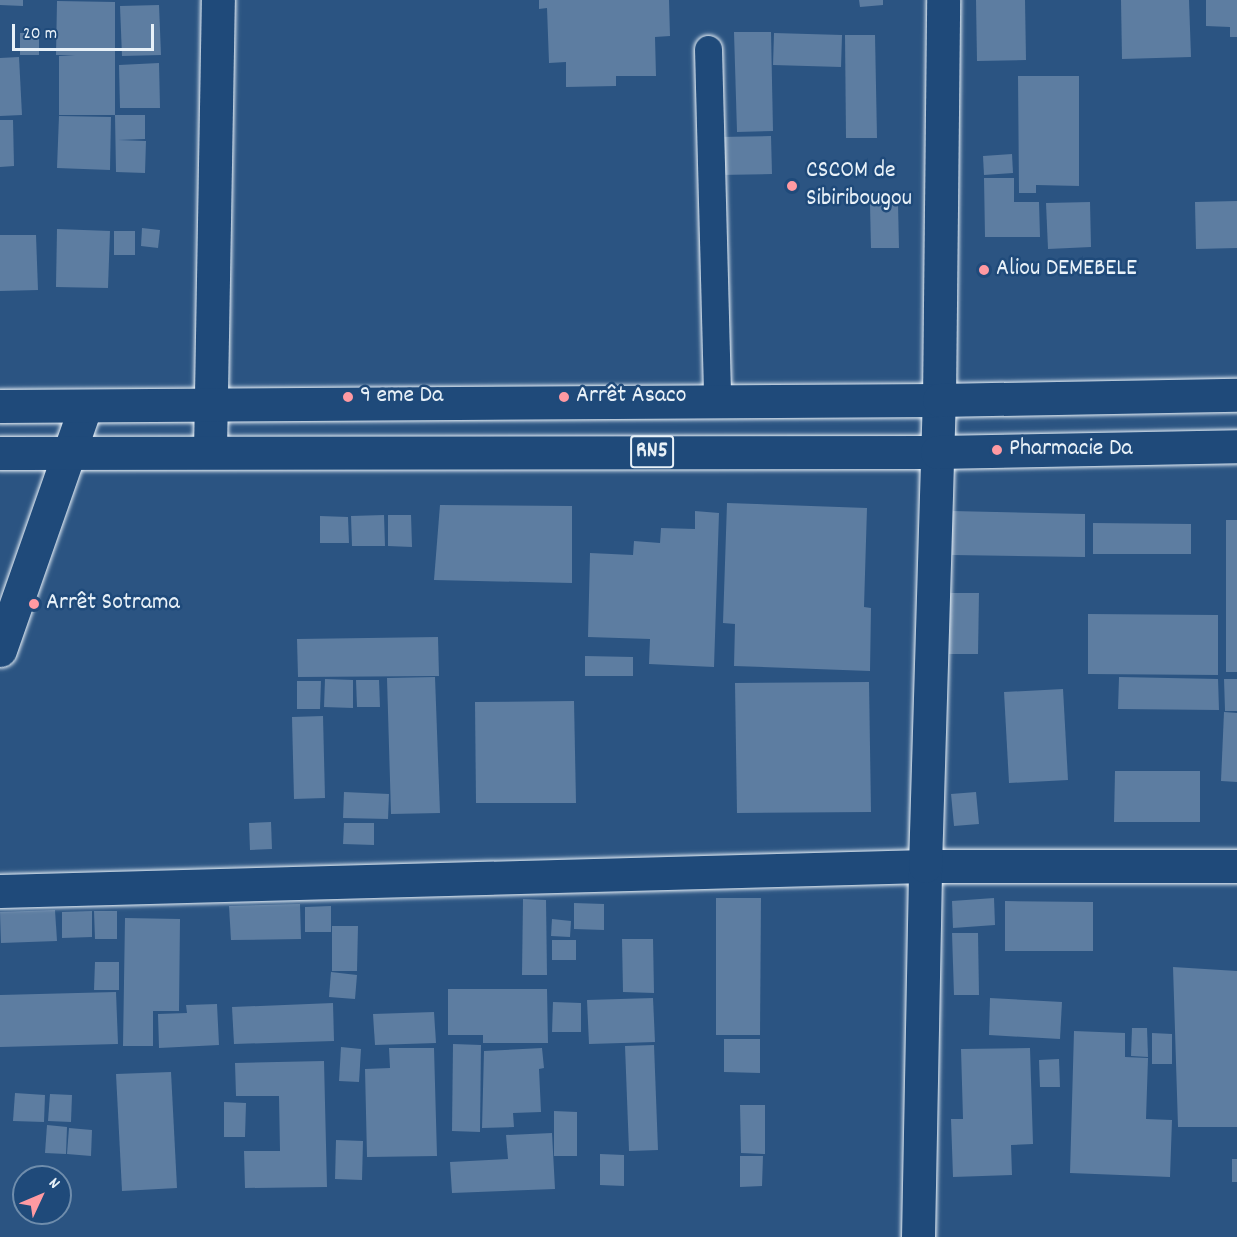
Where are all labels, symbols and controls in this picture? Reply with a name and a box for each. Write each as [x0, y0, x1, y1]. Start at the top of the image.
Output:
scale bar [15, 12, 158, 50]
text: 20 m [23, 22, 57, 47]
place label: CSCOM de Sibiribougou [806, 158, 912, 214]
marker: CSCOM de Sibiribougou [783, 177, 801, 195]
place label: Aliou DEMEBELE [996, 256, 1137, 284]
marker: Aliou DEMEBELE [977, 263, 991, 277]
place label: 9 eme Da [360, 383, 443, 411]
place label: Arrêt Asaco [576, 383, 686, 411]
marker: 9 eme Da [341, 390, 355, 404]
marker: Arrêt Asaco [557, 390, 571, 404]
road number: RN5 [630, 433, 674, 471]
place label: Pharmacie Da [1009, 436, 1133, 464]
marker: Pharmacie Da [990, 443, 1004, 457]
place label: Arrêt Sotrama [46, 590, 180, 618]
marker: Arrêt Sotrama [27, 597, 41, 611]
north arrow [12, 1165, 72, 1225]
text: N [43, 1173, 65, 1194]

